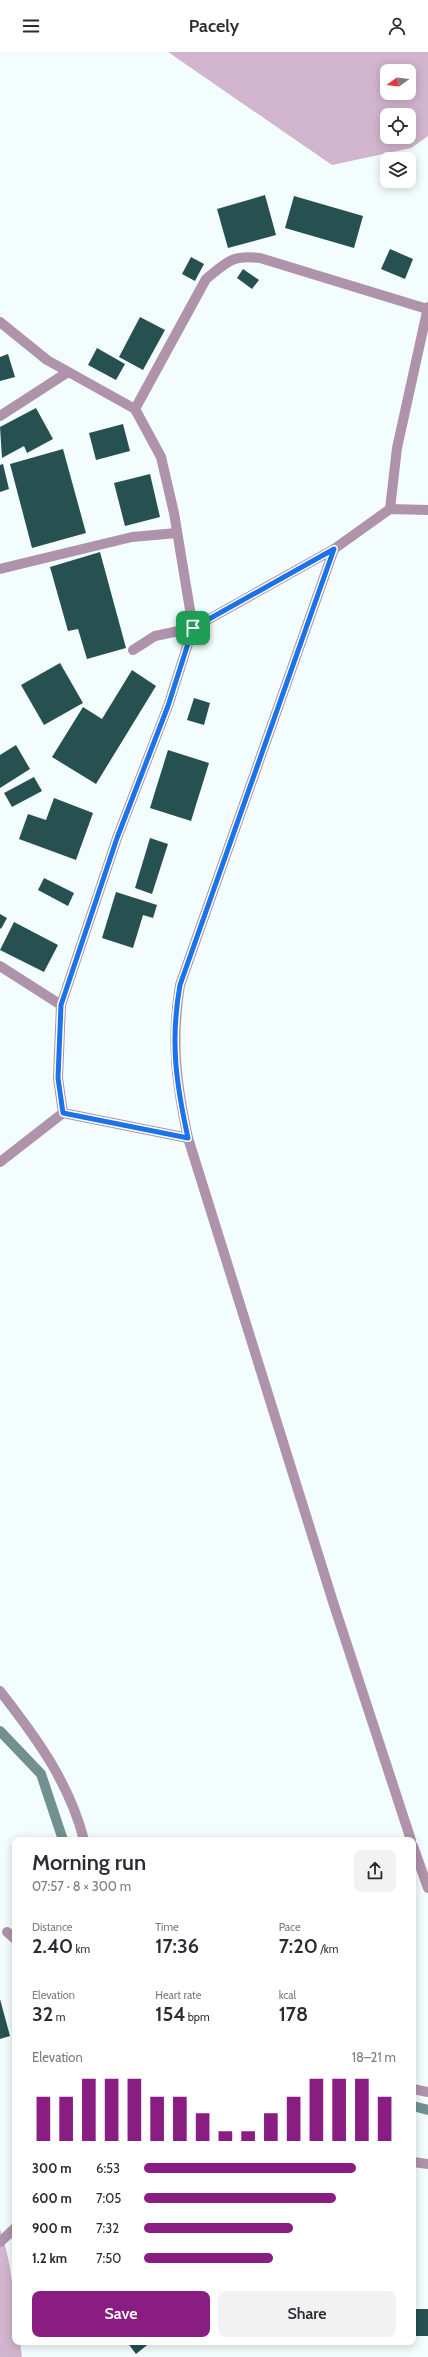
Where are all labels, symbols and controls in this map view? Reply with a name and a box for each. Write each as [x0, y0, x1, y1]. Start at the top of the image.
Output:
icon: menu [20, 15, 42, 37]
text: Pacely [189, 15, 239, 37]
icon: person [386, 15, 408, 37]
north arrow [380, 64, 416, 100]
map controls [380, 64, 416, 188]
button: locate [380, 108, 416, 144]
button: layers [380, 152, 416, 188]
pin [176, 611, 210, 645]
icon: arrive [182, 617, 204, 639]
text: Morning run [32, 1849, 146, 1876]
button: share [354, 1850, 396, 1892]
text: 07:57 · 8 × 300 m [32, 1878, 131, 1894]
text: Distance [32, 1920, 73, 1934]
text: Time [155, 1920, 179, 1934]
text: Pace [279, 1920, 301, 1934]
text: 2.40 [32, 1934, 73, 1958]
text: 17:36 [155, 1934, 199, 1958]
text: 7:20 [279, 1934, 318, 1958]
text: km [73, 1942, 90, 1956]
text: /km [318, 1942, 338, 1956]
text: Elevation [32, 1988, 75, 2002]
text: Heart rate [155, 1988, 201, 2002]
text: kcal [279, 1988, 296, 2002]
text: 32 [32, 2002, 53, 2026]
text: 154 [155, 2002, 185, 2026]
text: 178 [279, 2002, 308, 2026]
text: m [53, 2010, 65, 2024]
text: bpm [185, 2010, 210, 2024]
text: Elevation [32, 2049, 83, 2065]
text: 18–21 m [352, 2049, 396, 2065]
text: 300 m [32, 2160, 72, 2176]
text: 6:53 [96, 2160, 120, 2176]
text: 600 m [32, 2190, 72, 2206]
text: 7:05 [96, 2190, 121, 2206]
text: 900 m [32, 2220, 72, 2236]
text: 7:32 [96, 2220, 119, 2236]
text: 1.2 km [32, 2250, 67, 2266]
text: 7:50 [96, 2250, 121, 2266]
button: Save [32, 2291, 210, 2337]
button: Share [218, 2291, 396, 2337]

